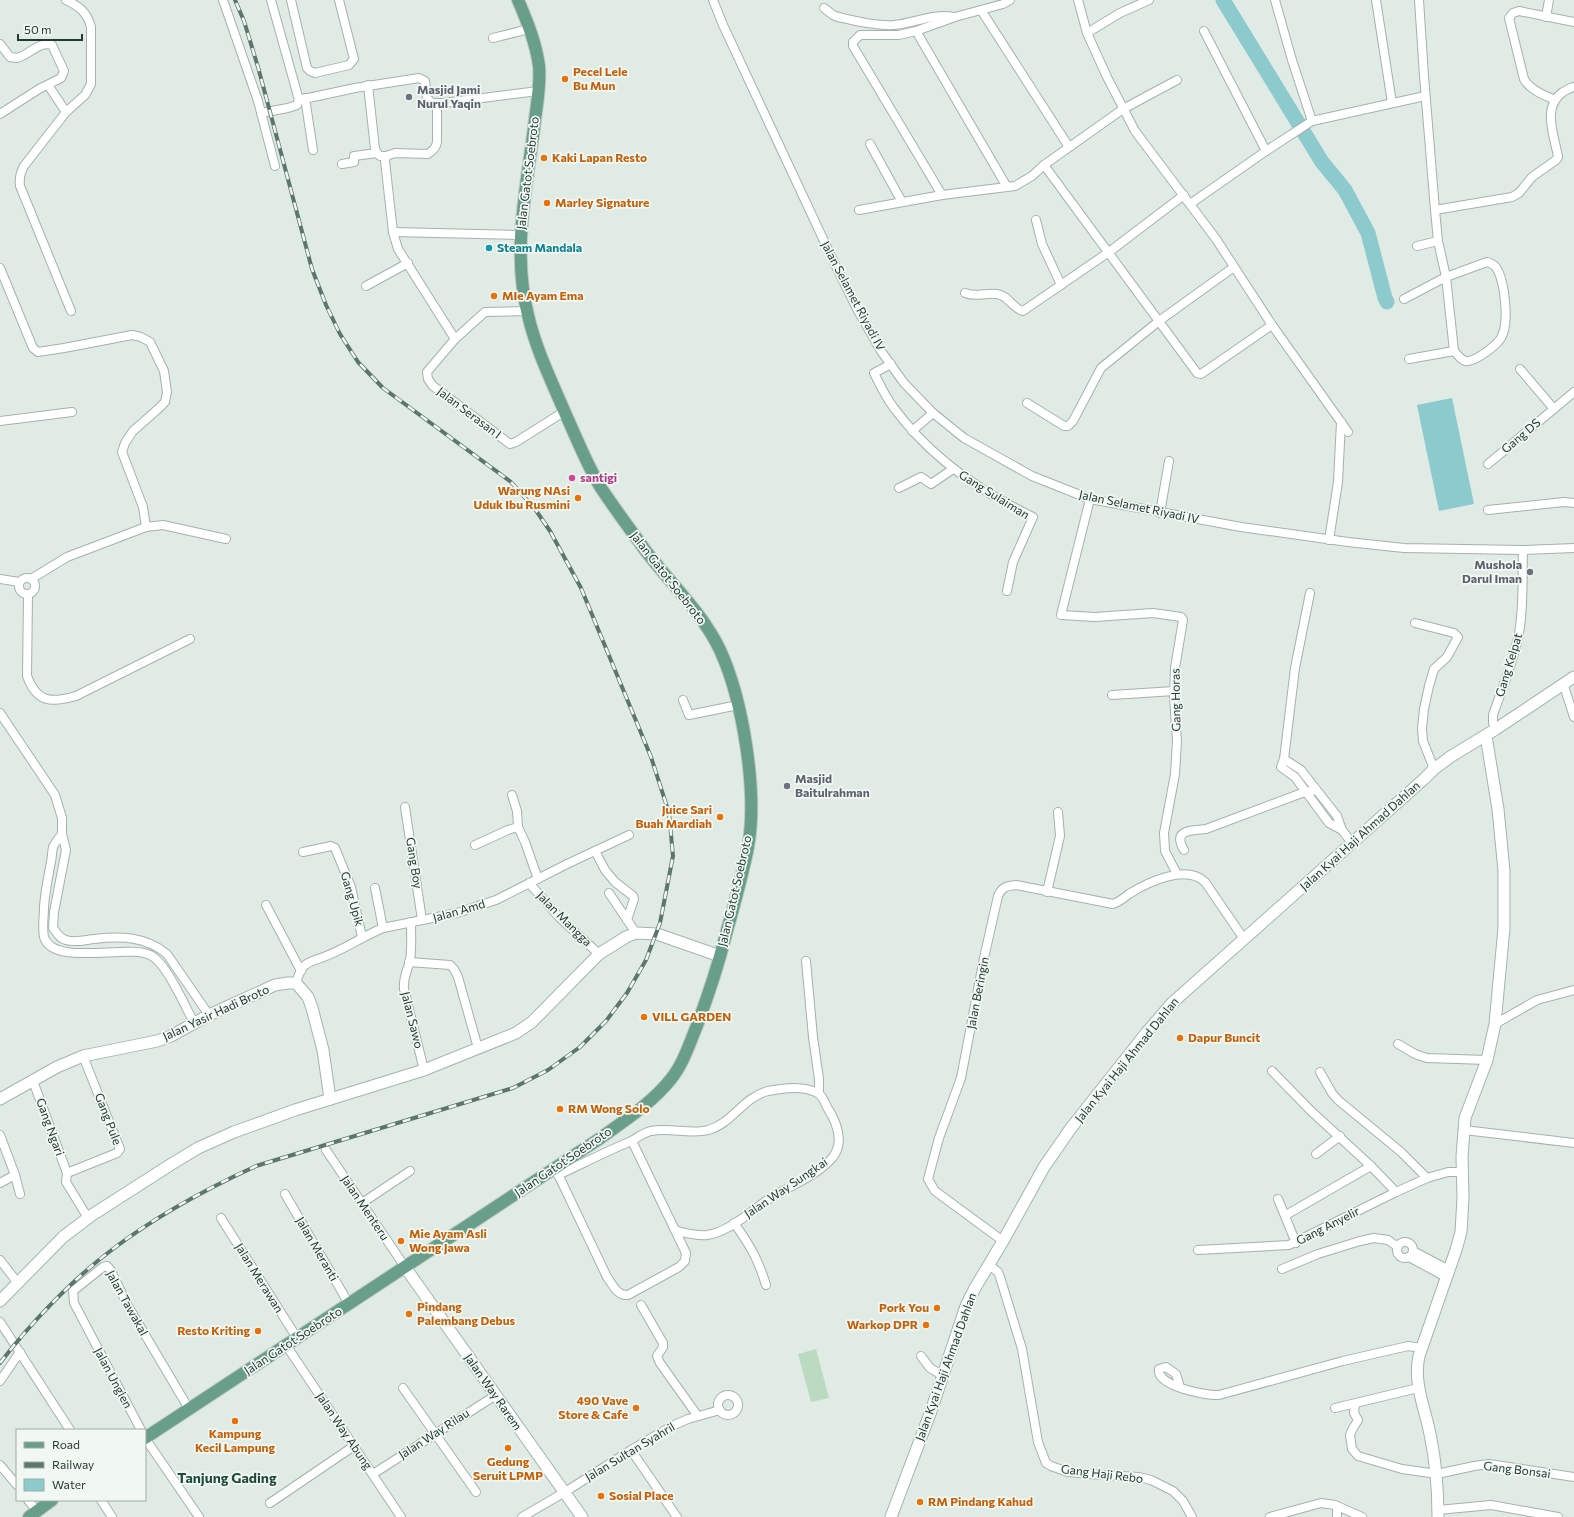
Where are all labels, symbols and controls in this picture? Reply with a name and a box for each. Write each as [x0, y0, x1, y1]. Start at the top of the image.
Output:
scale bar [18, 16, 82, 42]
text: 50 m [24, 22, 52, 36]
place label: Pecel Lele Bu Mun [573, 64, 628, 92]
marker: Pecel Lele Bu Mun [560, 74, 570, 84]
place label: Masjid Jami Nurul Yaqin [417, 82, 481, 110]
marker: Masjid Jami Nurul Yaqin [404, 92, 414, 102]
street label: Jalan Gatot Soebroto [513, 116, 542, 230]
place label: Kaki Lapan Resto [552, 150, 647, 164]
marker: Kaki Lapan Resto [539, 153, 549, 163]
place label: Marley Signature [555, 195, 649, 209]
marker: Marley Signature [542, 198, 552, 208]
street label: Jalan Selamet Riyadi IV [818, 238, 889, 353]
place label: Steam Mandala [497, 240, 582, 254]
marker: Steam Mandala [484, 243, 494, 253]
place label: MIe Ayam Ema [502, 288, 584, 302]
marker: MIe Ayam Ema [489, 291, 499, 301]
street label: Jalan Serasan I [434, 383, 505, 442]
street label: Gang DS [1498, 415, 1543, 456]
street label: Gang Sulaiman [957, 467, 1032, 521]
place label: santigi [580, 470, 617, 484]
marker: santigi [567, 473, 577, 483]
place label: Warung NAsi Uduk Ibu Rusmini [474, 483, 570, 511]
street label: Jalan Selamet Riyadi IV [1078, 486, 1200, 527]
marker: Warung NAsi Uduk Ibu Rusmini [573, 493, 583, 503]
street label: Jalan Gatot Soebroto [627, 528, 709, 627]
place label: Mushola Darul Iman [1462, 557, 1522, 585]
marker: Mushola Darul Iman [1525, 567, 1535, 577]
street label: Gang Kelpat [1492, 631, 1524, 698]
street label: Gang Horas [1167, 668, 1183, 732]
place label: Masjid Baitulrahman [795, 771, 870, 799]
street label: Jalan Kyai Haji Ahmad Dahlan [1296, 778, 1423, 894]
marker: Masjid Baitulrahman [782, 781, 792, 791]
place label: Juice Sari Buah Mardiah [635, 802, 712, 830]
marker: Juice Sari Buah Mardiah [715, 812, 725, 822]
street label: Jalan Gatot Soebroto [714, 834, 755, 948]
street label: Gang Boy [404, 836, 426, 889]
street label: Gang Upik [338, 870, 368, 928]
street label: Jalan Mangga [534, 888, 595, 949]
street label: Jalan Amd [431, 896, 487, 925]
street label: Jalan Beringin [963, 955, 992, 1030]
street label: Jalan Yasir Hadi Broto [160, 981, 271, 1044]
street label: Jalan Sawo [398, 990, 427, 1050]
street label: Jalan Kyai Haji Ahmad Dahlan [1071, 994, 1182, 1125]
place label: VILL GARDEN [652, 1009, 731, 1023]
marker: VILL GARDEN [639, 1012, 649, 1022]
place label: Dapur Buncit [1188, 1030, 1260, 1044]
marker: Dapur Buncit [1175, 1033, 1185, 1043]
street label: Gang Pule [93, 1091, 125, 1147]
street label: Gang Ngari [34, 1096, 68, 1157]
place label: RM Wong Solo [568, 1101, 650, 1115]
marker: RM Wong Solo [555, 1104, 565, 1114]
street label: Jalan Gatot Soebroto [511, 1124, 614, 1200]
street label: Jalan Way Sungkai [741, 1154, 830, 1221]
street label: Jalan Menteru [338, 1172, 393, 1243]
street label: Gang Anyelir [1294, 1203, 1362, 1247]
street label: Jalan Meranti [293, 1214, 342, 1284]
place label: Mie Ayam Asli Wong Jawa [409, 1226, 487, 1255]
marker: Mie Ayam Asli Wong Jawa [396, 1236, 406, 1246]
street label: Jalan Merawan [232, 1240, 287, 1315]
street label: Jalan Tawakal [103, 1267, 152, 1338]
street label: Jalan Kyai Haji Ahmad Dahlan [912, 1291, 979, 1443]
place label: Pindang Palembang Debus [417, 1299, 515, 1327]
place label: Pork You [879, 1300, 929, 1314]
street label: Jalan Gatot Soebroto [241, 1303, 345, 1378]
marker: Pork You [932, 1303, 942, 1313]
marker: Pindang Palembang Debus [404, 1309, 414, 1319]
place label: Warkop DPR [847, 1317, 919, 1331]
marker: Warkop DPR [921, 1320, 931, 1330]
place label: Resto Kriting [177, 1323, 250, 1337]
marker: Resto Kriting [253, 1326, 263, 1336]
street label: Jalan Unglen [91, 1345, 136, 1411]
street label: Jalan Way Rarem [461, 1350, 525, 1433]
street label: Jalan Way Abung [313, 1389, 376, 1473]
place label: 490 Vave Store & Cafe [558, 1393, 628, 1421]
marker: 490 Vave Store & Cafe [631, 1403, 641, 1413]
street label: Jalan Way Rilau [395, 1405, 472, 1462]
marker: Kampung Kecil Lampung [230, 1416, 240, 1426]
street label: Jalan Sultan Syahril [582, 1419, 677, 1484]
place label: Kampung Kecil Lampung [195, 1426, 275, 1454]
legend [16, 1429, 146, 1501]
text: Road [52, 1437, 80, 1451]
marker: Gedung Seruit LPMP [503, 1443, 513, 1453]
place label: Gedung Seruit LPMP [473, 1454, 543, 1482]
text: Railway [52, 1457, 94, 1471]
street label: Gang Bonsai [1483, 1458, 1551, 1480]
street label: Gang Haji Rebo [1060, 1461, 1144, 1485]
district label: Tanjung Gading [177, 1469, 277, 1486]
text: Water [52, 1477, 86, 1491]
place label: Sosial Place [609, 1488, 674, 1502]
marker: Sosial Place [596, 1491, 606, 1501]
place label: RM Pindang Kahud [928, 1494, 1033, 1508]
marker: RM Pindang Kahud [915, 1497, 925, 1507]

